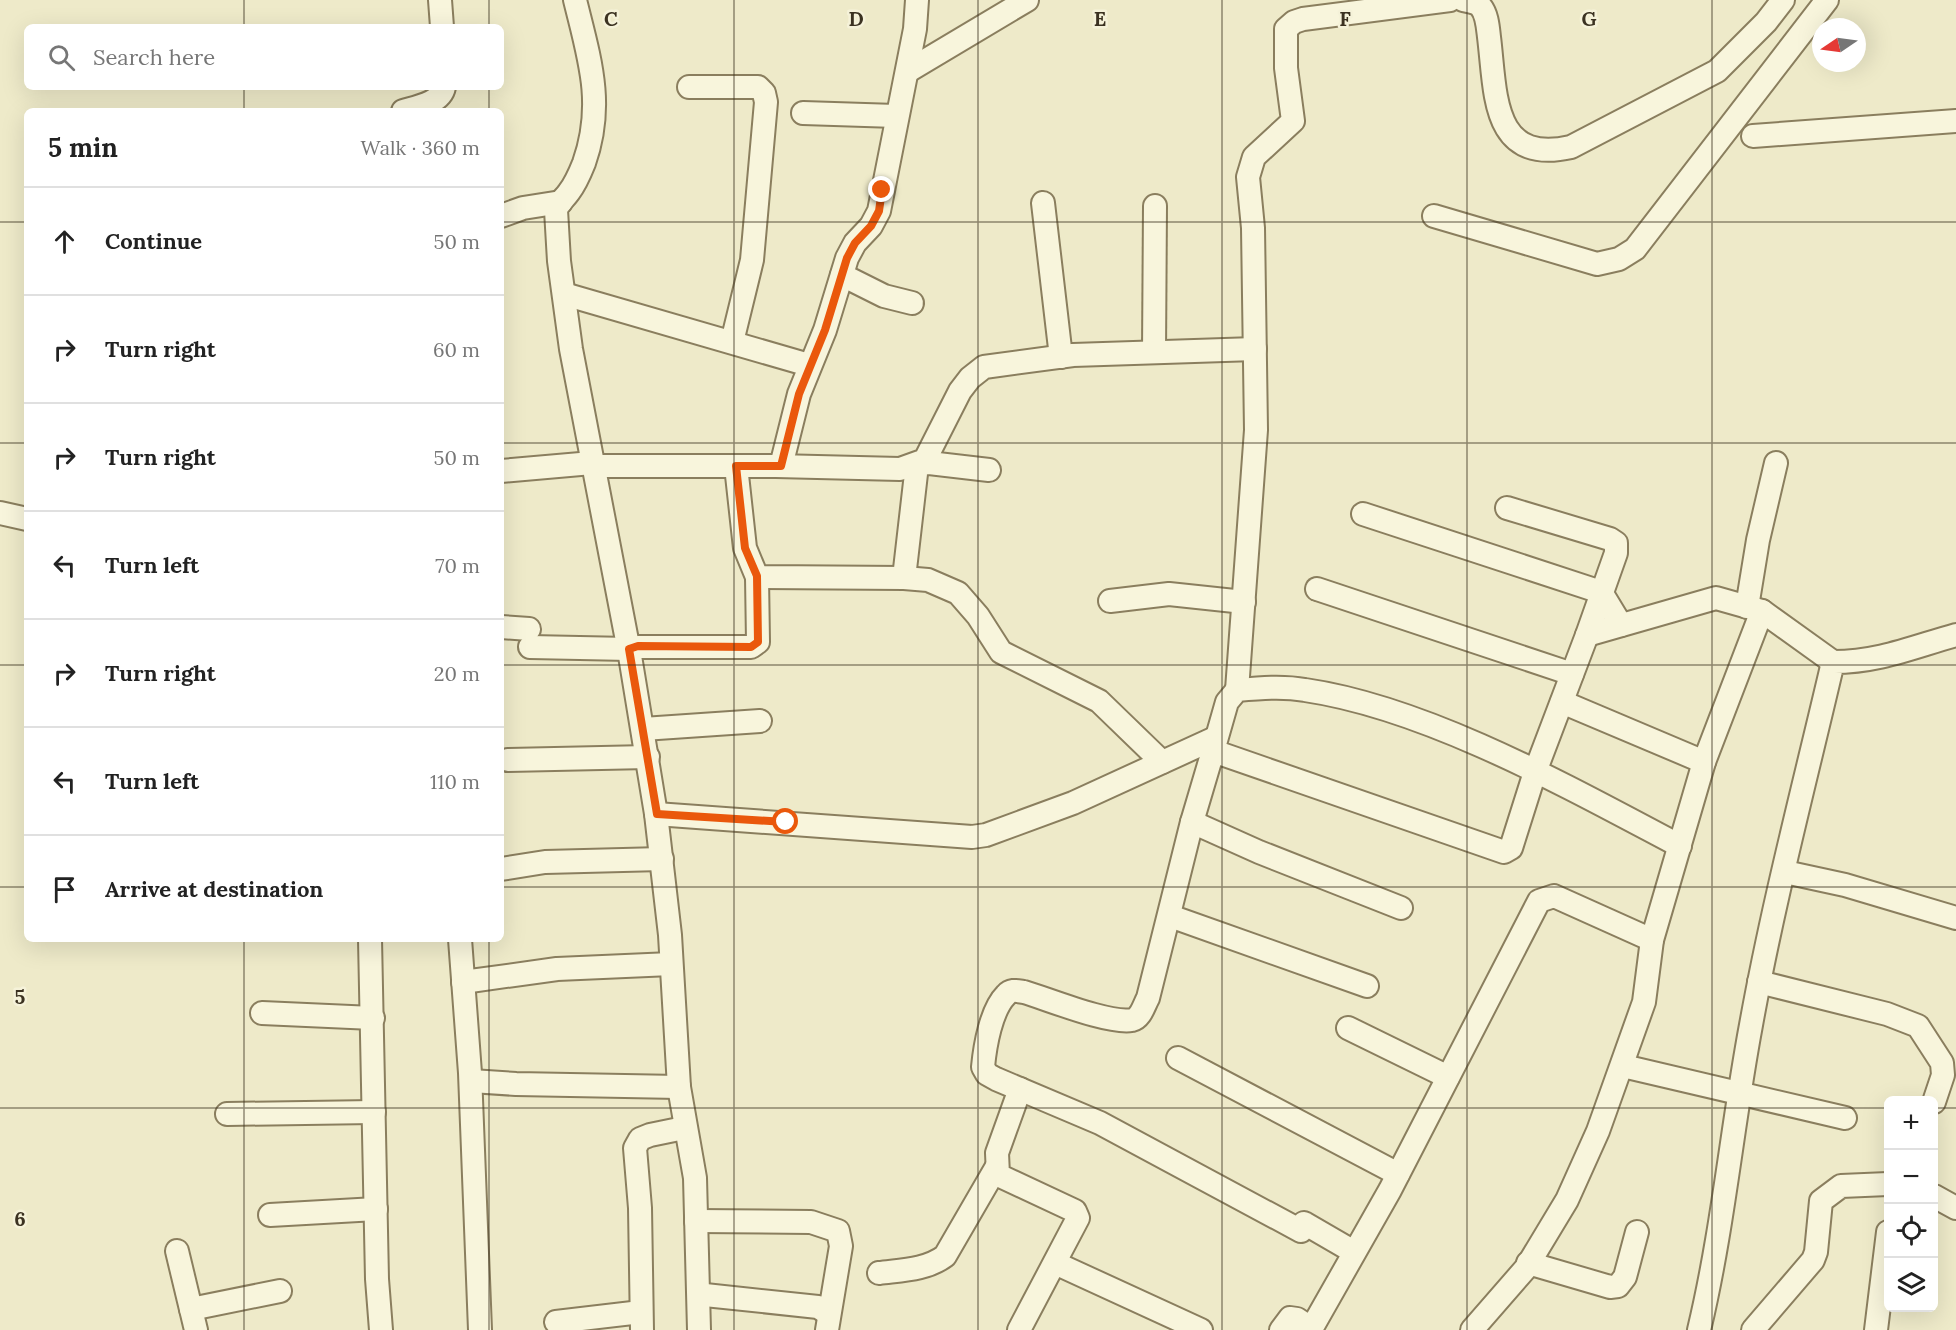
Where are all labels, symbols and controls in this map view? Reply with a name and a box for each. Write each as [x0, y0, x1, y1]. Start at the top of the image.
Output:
text: C [604, 6, 618, 31]
text: D [848, 6, 864, 31]
text: E [1094, 6, 1106, 31]
text: F [1339, 6, 1351, 31]
text: G [1581, 6, 1597, 31]
north arrow [1812, 18, 1866, 72]
search box [24, 24, 504, 90]
icon: search [45, 41, 78, 74]
text: Search here [93, 43, 215, 71]
text: 5 min [48, 131, 118, 164]
text: Walk · 360 m [361, 135, 480, 160]
route end [868, 176, 894, 202]
icon: ahead [48, 225, 81, 258]
text: Continue [105, 227, 202, 255]
text: 50 m [434, 229, 480, 254]
icon: right [48, 333, 81, 366]
text: Turn right [105, 335, 216, 363]
text: 60 m [433, 337, 480, 362]
icon: right [48, 441, 81, 474]
text: Turn right [105, 443, 216, 471]
text: 50 m [434, 445, 480, 470]
icon: left [48, 549, 81, 582]
text: Turn left [105, 551, 199, 579]
text: 70 m [435, 553, 480, 578]
icon: right [48, 657, 81, 690]
text: Turn right [105, 659, 216, 687]
text: 20 m [434, 661, 480, 686]
icon: left [48, 765, 81, 798]
text: Turn left [105, 767, 199, 795]
text: 110 m [430, 769, 480, 794]
route start [772, 808, 798, 834]
icon: arrive [48, 873, 81, 906]
text: Arrive at destination [105, 875, 323, 903]
text: 5 [15, 984, 26, 1009]
map controls [1884, 1096, 1938, 1312]
button: + [1884, 1096, 1938, 1150]
button: − [1884, 1150, 1938, 1204]
button: locate [1884, 1204, 1938, 1258]
text: 6 [14, 1206, 26, 1231]
button: layers [1884, 1258, 1938, 1312]

